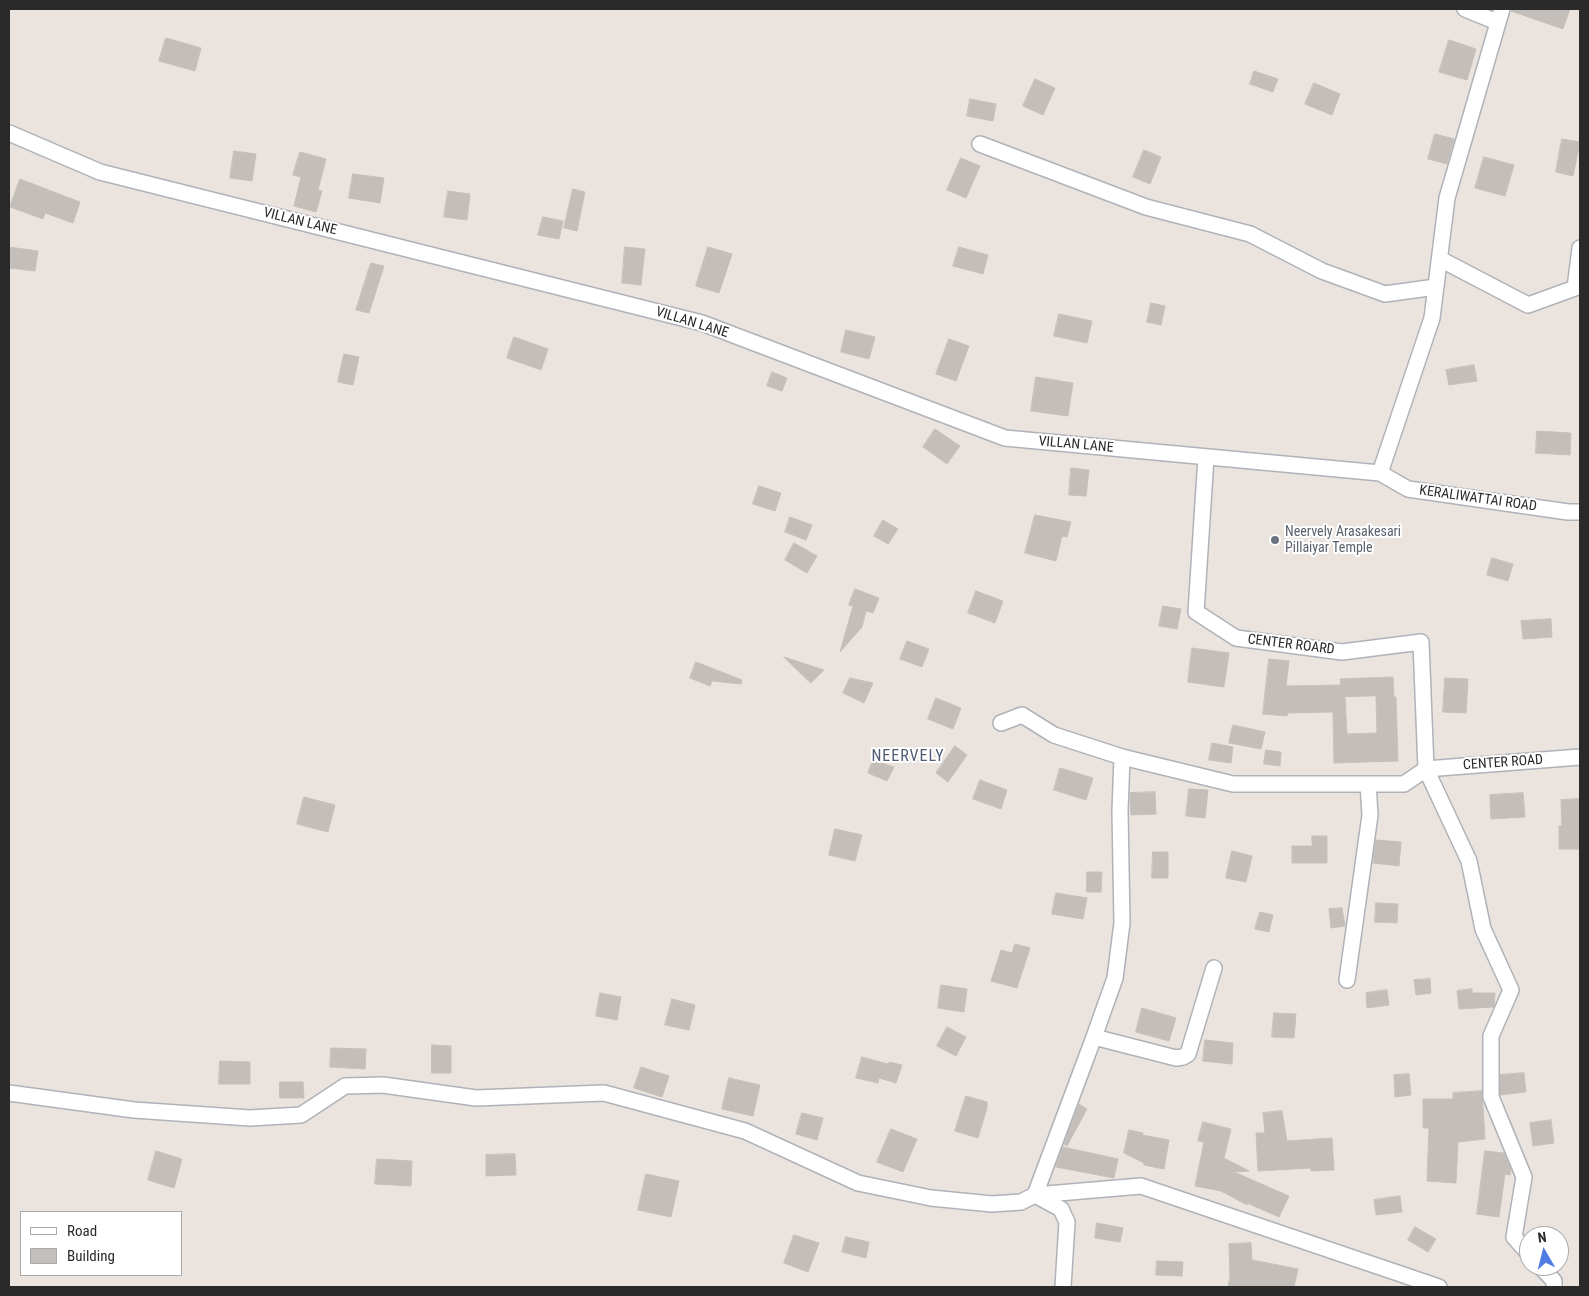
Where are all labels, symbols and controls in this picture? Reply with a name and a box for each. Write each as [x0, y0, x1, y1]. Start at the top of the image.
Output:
street label: VILLAN LANE [261, 205, 339, 239]
street label: VILLAN LANE [654, 304, 730, 342]
street label: VILLAN LANE [1038, 433, 1114, 457]
street label: KERALIWATTAI ROAD [1418, 482, 1538, 516]
place label: Neervely Arasakesari Pillaiyar Temple [1285, 524, 1401, 556]
marker: Neervely Arasakesari Pillaiyar Temple [1269, 534, 1281, 546]
street label: CENTER ROARD [1247, 631, 1335, 659]
district label: NEERVELY [870, 747, 946, 767]
street label: CENTER ROAD [1462, 752, 1544, 774]
legend [20, 1211, 182, 1276]
text: Road [67, 1222, 97, 1240]
north arrow [1519, 1226, 1569, 1276]
text: N [1537, 1229, 1547, 1246]
text: Building [67, 1247, 115, 1265]

